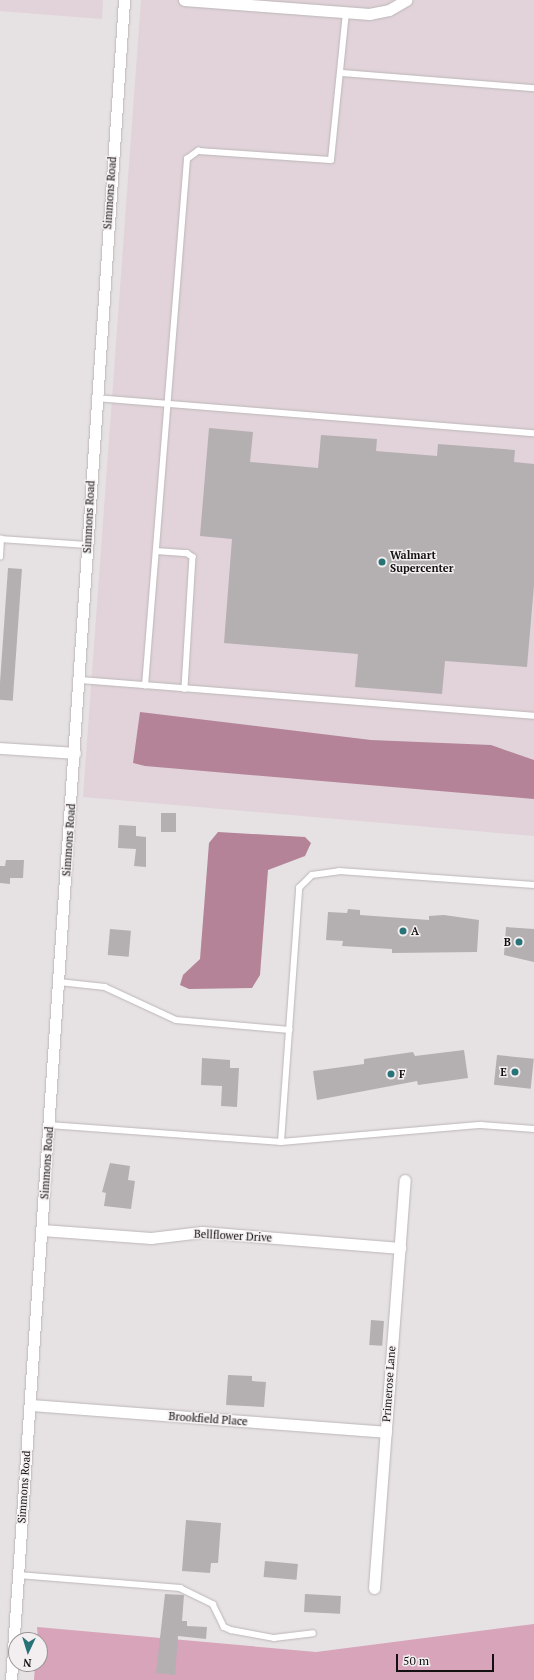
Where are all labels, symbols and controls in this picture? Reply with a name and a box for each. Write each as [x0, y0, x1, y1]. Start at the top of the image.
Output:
street label: Simmons Road [101, 156, 119, 230]
street label: Simmons Road [81, 480, 97, 554]
place label: Walmart Supercenter [390, 549, 454, 575]
marker: Walmart Supercenter [377, 557, 387, 567]
street label: Simmons Road [60, 803, 78, 877]
place label: A [411, 924, 419, 938]
marker: A [398, 926, 408, 936]
place label: B [504, 935, 511, 949]
marker: B [514, 937, 524, 947]
place label: E [500, 1065, 507, 1079]
place label: F [399, 1067, 405, 1081]
marker: E [510, 1067, 520, 1077]
marker: F [386, 1069, 396, 1079]
street label: Simmons Road [38, 1126, 56, 1200]
street label: Bellflower Drive [194, 1227, 272, 1245]
street label: Primerose Lane [380, 1346, 398, 1422]
street label: Brookfield Place [168, 1410, 248, 1428]
street label: Simmons Road [15, 1450, 33, 1524]
north arrow [8, 1632, 48, 1672]
scale bar [398, 1646, 496, 1672]
text: 50 m [403, 1653, 429, 1668]
text: N [23, 1656, 32, 1670]

